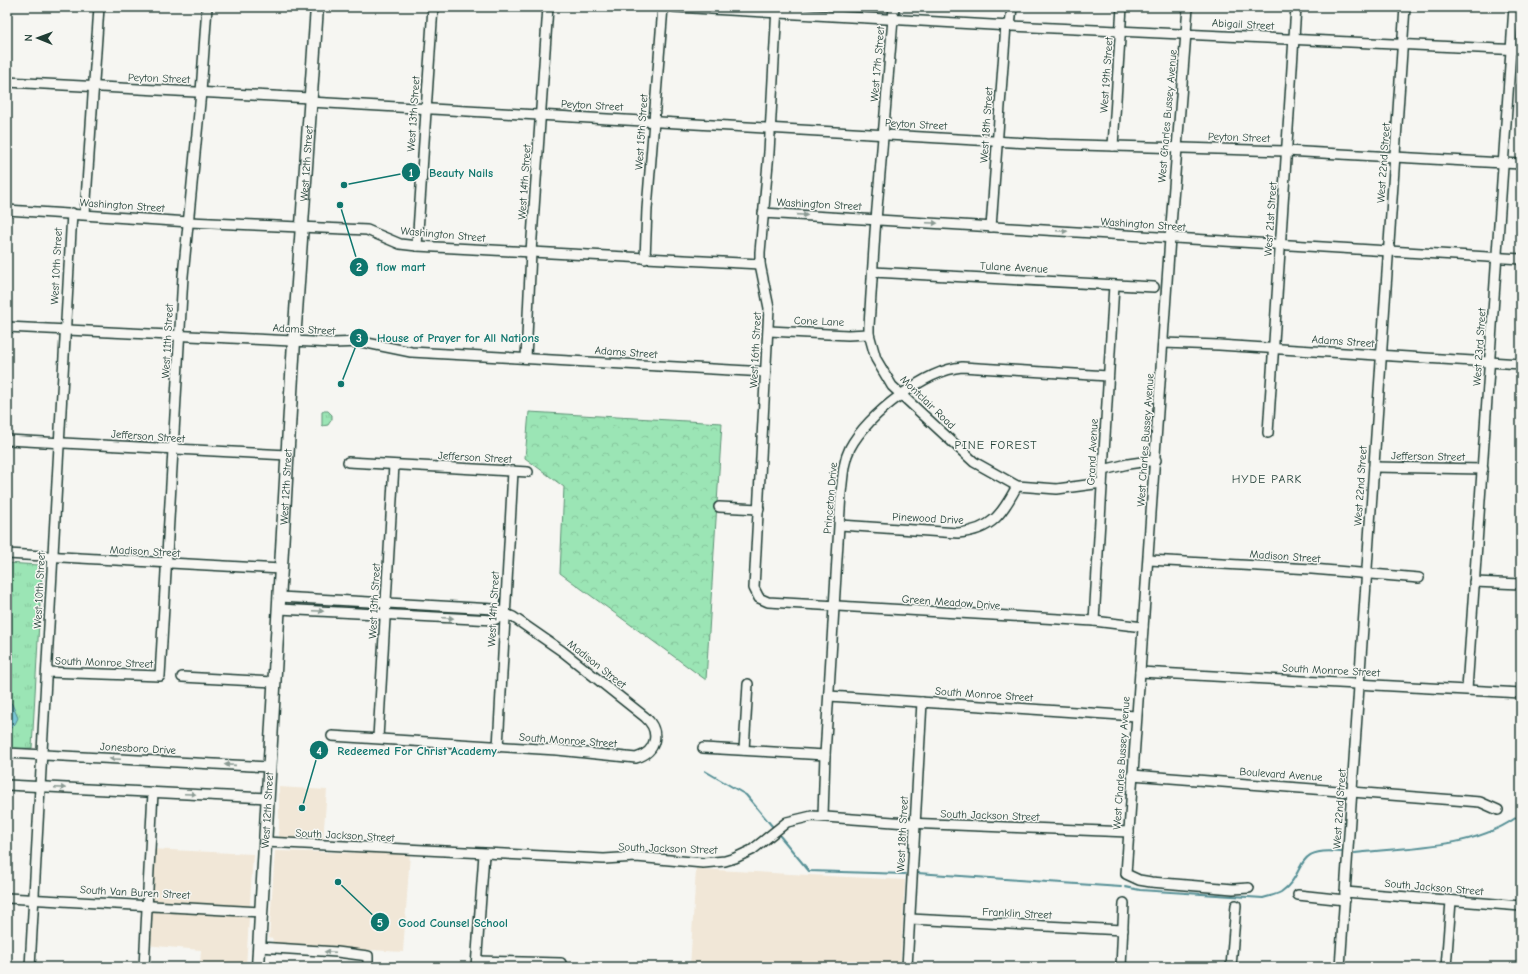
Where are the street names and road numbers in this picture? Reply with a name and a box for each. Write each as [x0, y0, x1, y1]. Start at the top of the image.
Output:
street label: Abigail Street [1211, 16, 1275, 33]
street label: West 17th Street [868, 25, 887, 102]
street label: West 19th Street [1097, 36, 1116, 113]
street label: West Charles Bussey Avenue [1155, 48, 1180, 183]
street label: Peyton Street [128, 71, 191, 86]
street label: West 13th Street [404, 75, 423, 152]
street label: West 18th Street [977, 86, 996, 163]
street label: West 15th Street [632, 93, 651, 171]
street label: Peyton Street [561, 97, 624, 114]
street label: Peyton Street [885, 116, 948, 133]
street label: West 22nd Street [1374, 122, 1393, 204]
street label: West 12th Street [298, 124, 316, 202]
street label: Peyton Street [1208, 130, 1271, 145]
street label: West 14th Street [515, 143, 534, 220]
street label: West 21st Street [1261, 180, 1280, 257]
street label: Washington Street [79, 196, 166, 215]
street label: Washington Street [776, 196, 863, 213]
street label: Washington Street [1100, 215, 1187, 234]
street label: Washington Street [400, 224, 487, 245]
street label: West 10th Street [48, 226, 65, 305]
street label: Tulane Avenue [980, 259, 1049, 276]
street label: West 11th Street [159, 303, 176, 379]
street label: West 23rd Street [1470, 307, 1489, 386]
street label: West 16th Street [747, 311, 764, 388]
street label: Cone Lane [794, 314, 845, 329]
street label: Adams Street [272, 321, 337, 338]
street label: Adams Street [1311, 333, 1376, 350]
street label: Adams Street [594, 344, 659, 361]
street label: West Charles Bussey Avenue [1134, 372, 1157, 507]
street label: Montclair Road [897, 373, 958, 432]
street label: Grand Avenue [1084, 418, 1101, 486]
street label: Jefferson Street [111, 427, 186, 446]
street label: West 22nd Street [1351, 445, 1370, 527]
street label: West 12th Street [277, 448, 295, 525]
street label: Jefferson Street [438, 449, 513, 466]
street label: Jefferson Street [1391, 449, 1466, 464]
street label: Princeton Drive [821, 461, 840, 534]
street label: Pinewood Drive [892, 510, 964, 527]
street label: Madison Street [109, 543, 182, 560]
street label: Madison Street [1249, 548, 1322, 566]
street label: West 10th Street [31, 550, 48, 629]
street label: West 13th Street [366, 562, 383, 639]
street label: West 14th Street [485, 570, 502, 647]
street label: Green Meadow Drive [901, 593, 1001, 612]
street label: Madison Street [565, 637, 629, 692]
street label: South Monroe Street [55, 654, 154, 671]
street label: South Monroe Street [1282, 661, 1381, 680]
street label: South Monroe Street [935, 685, 1034, 704]
street label: West Charles Bussey Avenue [1110, 695, 1133, 830]
street label: South Monroe Street [519, 731, 618, 750]
street label: Jonesboro Drive [100, 740, 177, 757]
street label: Boulevard Avenue [1239, 765, 1323, 784]
street label: West 22nd Street [1330, 768, 1349, 850]
street label: West 12th Street [259, 771, 276, 849]
street label: West 18th Street [894, 795, 911, 872]
street label: South Jackson Street [940, 807, 1041, 824]
street label: South Jackson Street [295, 826, 396, 845]
street label: South Jackson Street [618, 840, 719, 857]
street label: South Jackson Street [1384, 877, 1485, 898]
street label: South Van Buren Street [80, 883, 191, 902]
street label: Franklin Street [982, 905, 1053, 922]

